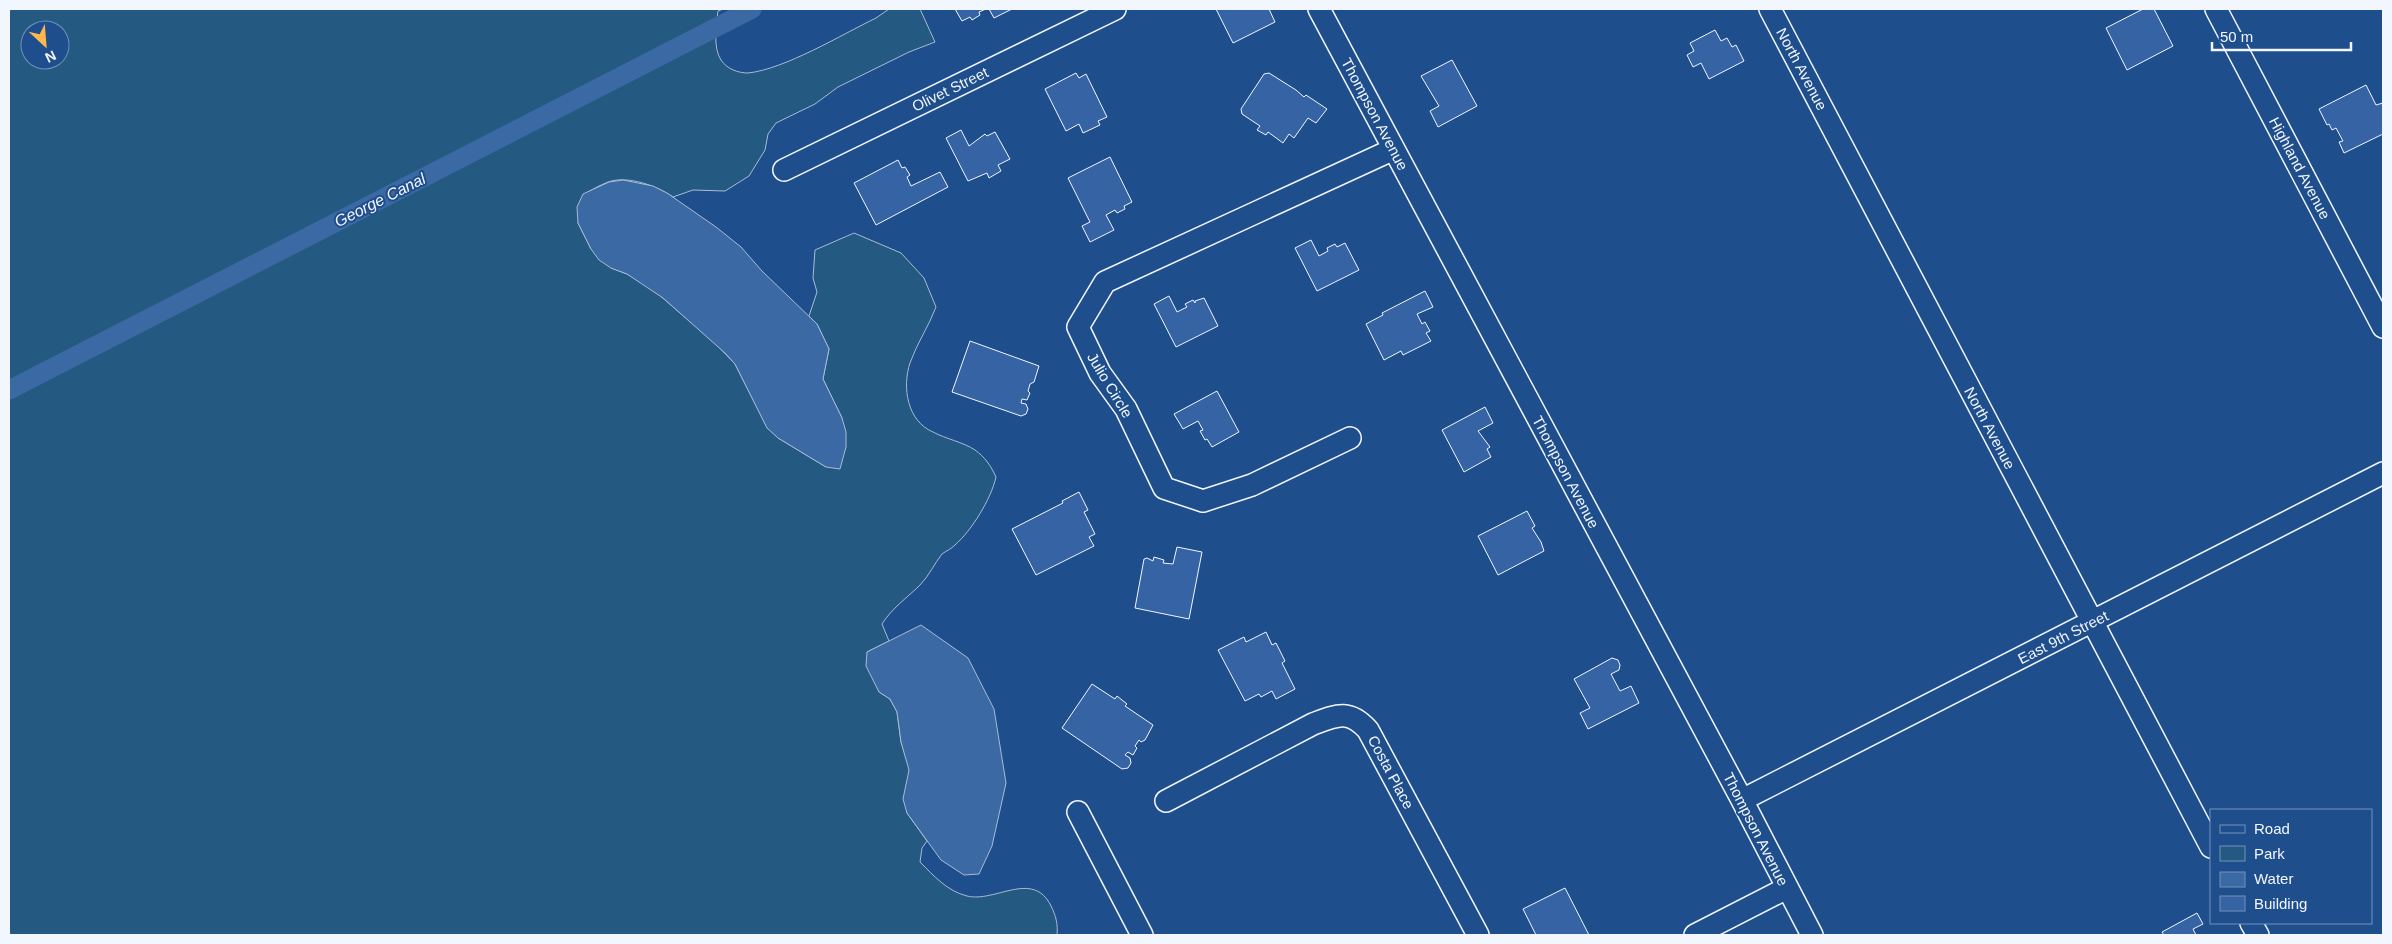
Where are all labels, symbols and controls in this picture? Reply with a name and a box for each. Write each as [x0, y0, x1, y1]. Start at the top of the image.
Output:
north arrow [20, 20, 70, 70]
scale bar [2212, 20, 2351, 52]
street label: North Avenue [1773, 25, 1831, 113]
text: 50 m [2220, 28, 2253, 45]
text: N [43, 47, 59, 66]
street label: Thompson Avenue [1338, 55, 1412, 173]
street label: Olivet Street [909, 63, 992, 115]
street label: Highland Avenue [2266, 114, 2334, 222]
water label: George Canal [332, 170, 429, 230]
street label: Julio Circle [1084, 349, 1136, 421]
street label: North Avenue [1961, 384, 2019, 472]
street label: Thompson Avenue [1529, 413, 1603, 531]
street label: East 9th Street [2015, 607, 2112, 667]
street label: Costa Place [1365, 732, 1417, 812]
street label: Thompson Avenue [1720, 770, 1792, 888]
legend [2210, 809, 2372, 924]
text: Road [2254, 820, 2290, 837]
text: Park [2254, 845, 2285, 862]
text: Water [2254, 870, 2293, 887]
text: Building [2254, 895, 2307, 912]

